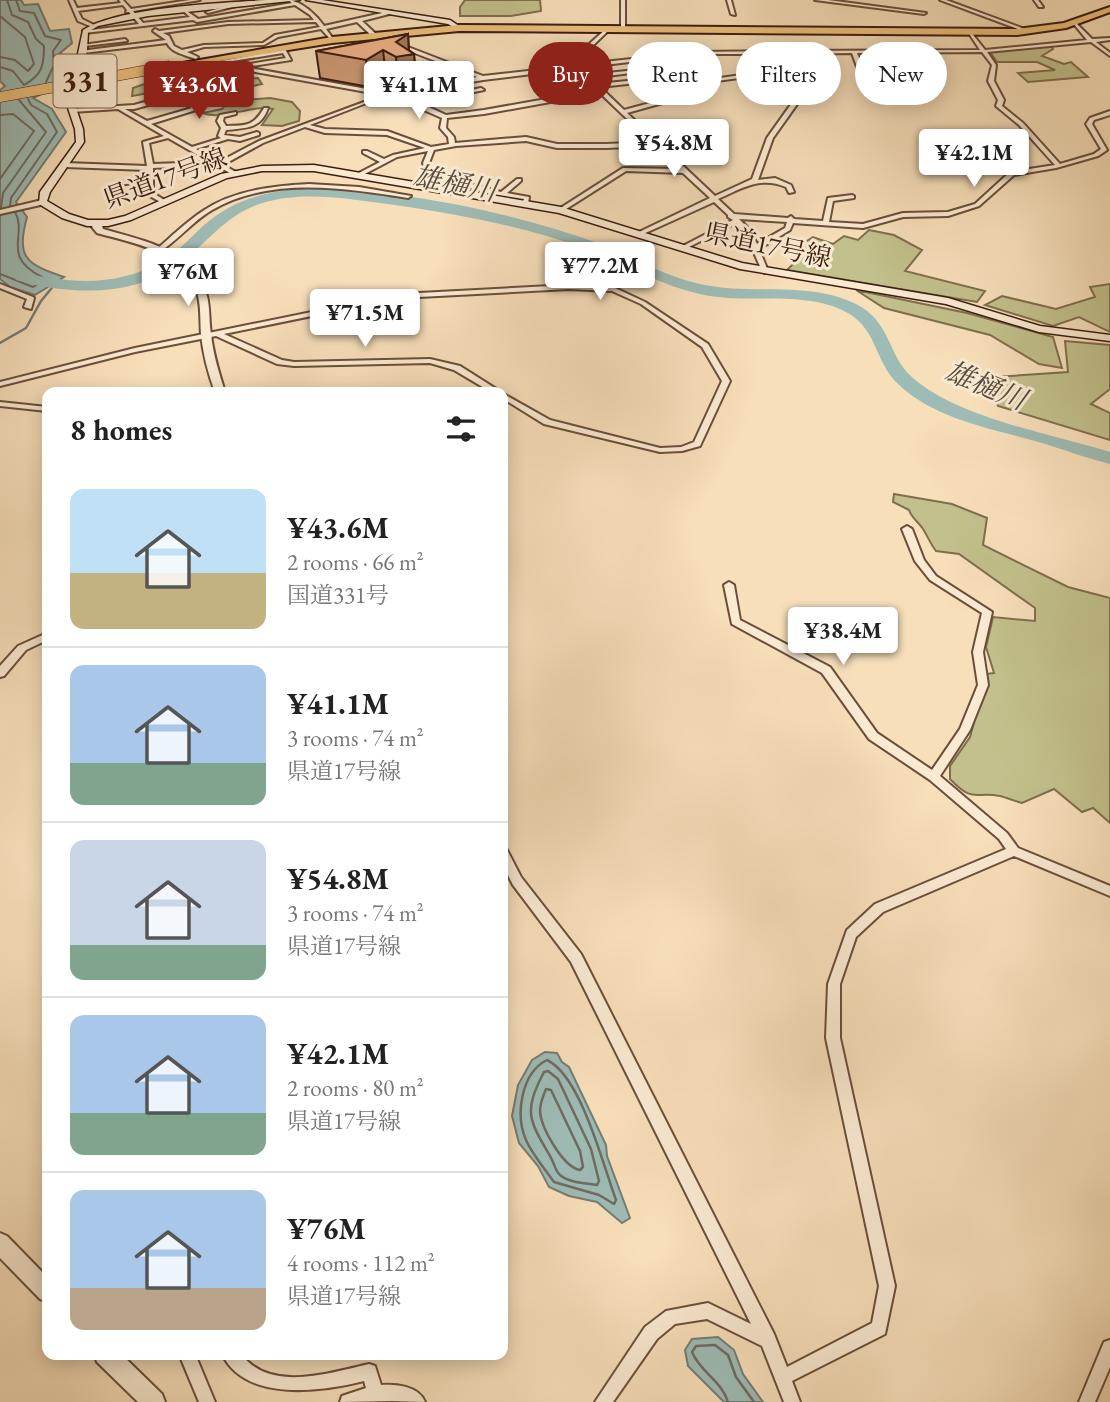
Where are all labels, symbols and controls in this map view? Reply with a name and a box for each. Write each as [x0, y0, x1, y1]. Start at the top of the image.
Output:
chip: Buy [528, 42, 613, 105]
chip: Rent [627, 42, 722, 105]
chip: Filters [736, 42, 841, 105]
chip: New [855, 42, 947, 105]
road number: 331 [54, 54, 116, 108]
pin: ¥43.6M [142, 61, 256, 121]
pin: ¥41.1M [362, 61, 476, 121]
text: ¥43.6M [160, 69, 238, 99]
text: ¥41.1M [380, 69, 458, 99]
pin: ¥54.8M [617, 120, 731, 179]
text: ¥54.8M [635, 127, 713, 157]
pin: ¥42.1M [917, 130, 1031, 189]
text: ¥42.1M [935, 137, 1013, 167]
street label: 県道17号線 [99, 140, 231, 216]
water label: 雄樋川 [410, 157, 503, 209]
street label: 県道17号線 [701, 215, 835, 275]
pin: ¥77.2M [543, 243, 657, 302]
pin: ¥76M [147, 248, 229, 308]
text: ¥77.2M [561, 250, 639, 280]
text: ¥76M [158, 256, 218, 286]
pin: ¥71.5M [308, 290, 422, 349]
text: ¥71.5M [326, 297, 404, 327]
water label: 雄樋川 [940, 353, 1034, 419]
text: 8 homes [70, 410, 172, 449]
icon: filters [442, 410, 480, 448]
text: ¥43.6M [287, 508, 389, 547]
icon: home [126, 517, 210, 601]
text: 2 rooms · 66 m² [287, 547, 424, 577]
text: 国道331号 [287, 580, 389, 610]
pin: ¥38.4M [786, 608, 900, 667]
text: ¥38.4M [804, 615, 882, 645]
text: ¥41.1M [287, 684, 389, 723]
icon: home [126, 693, 210, 777]
text: 3 rooms · 74 m² [287, 723, 424, 753]
text: 県道17号線 [287, 756, 401, 786]
text: ¥54.8M [287, 859, 389, 898]
icon: home [126, 868, 210, 952]
text: 3 rooms · 74 m² [287, 898, 424, 928]
text: 県道17号線 [287, 931, 401, 961]
text: ¥42.1M [287, 1034, 389, 1073]
icon: home [126, 1043, 210, 1127]
text: 2 rooms · 80 m² [287, 1073, 424, 1103]
text: 県道17号線 [287, 1106, 401, 1136]
text: ¥76M [287, 1209, 366, 1248]
icon: home [126, 1218, 210, 1302]
text: 4 rooms · 112 m² [287, 1248, 435, 1278]
text: 県道17号線 [287, 1281, 401, 1311]

